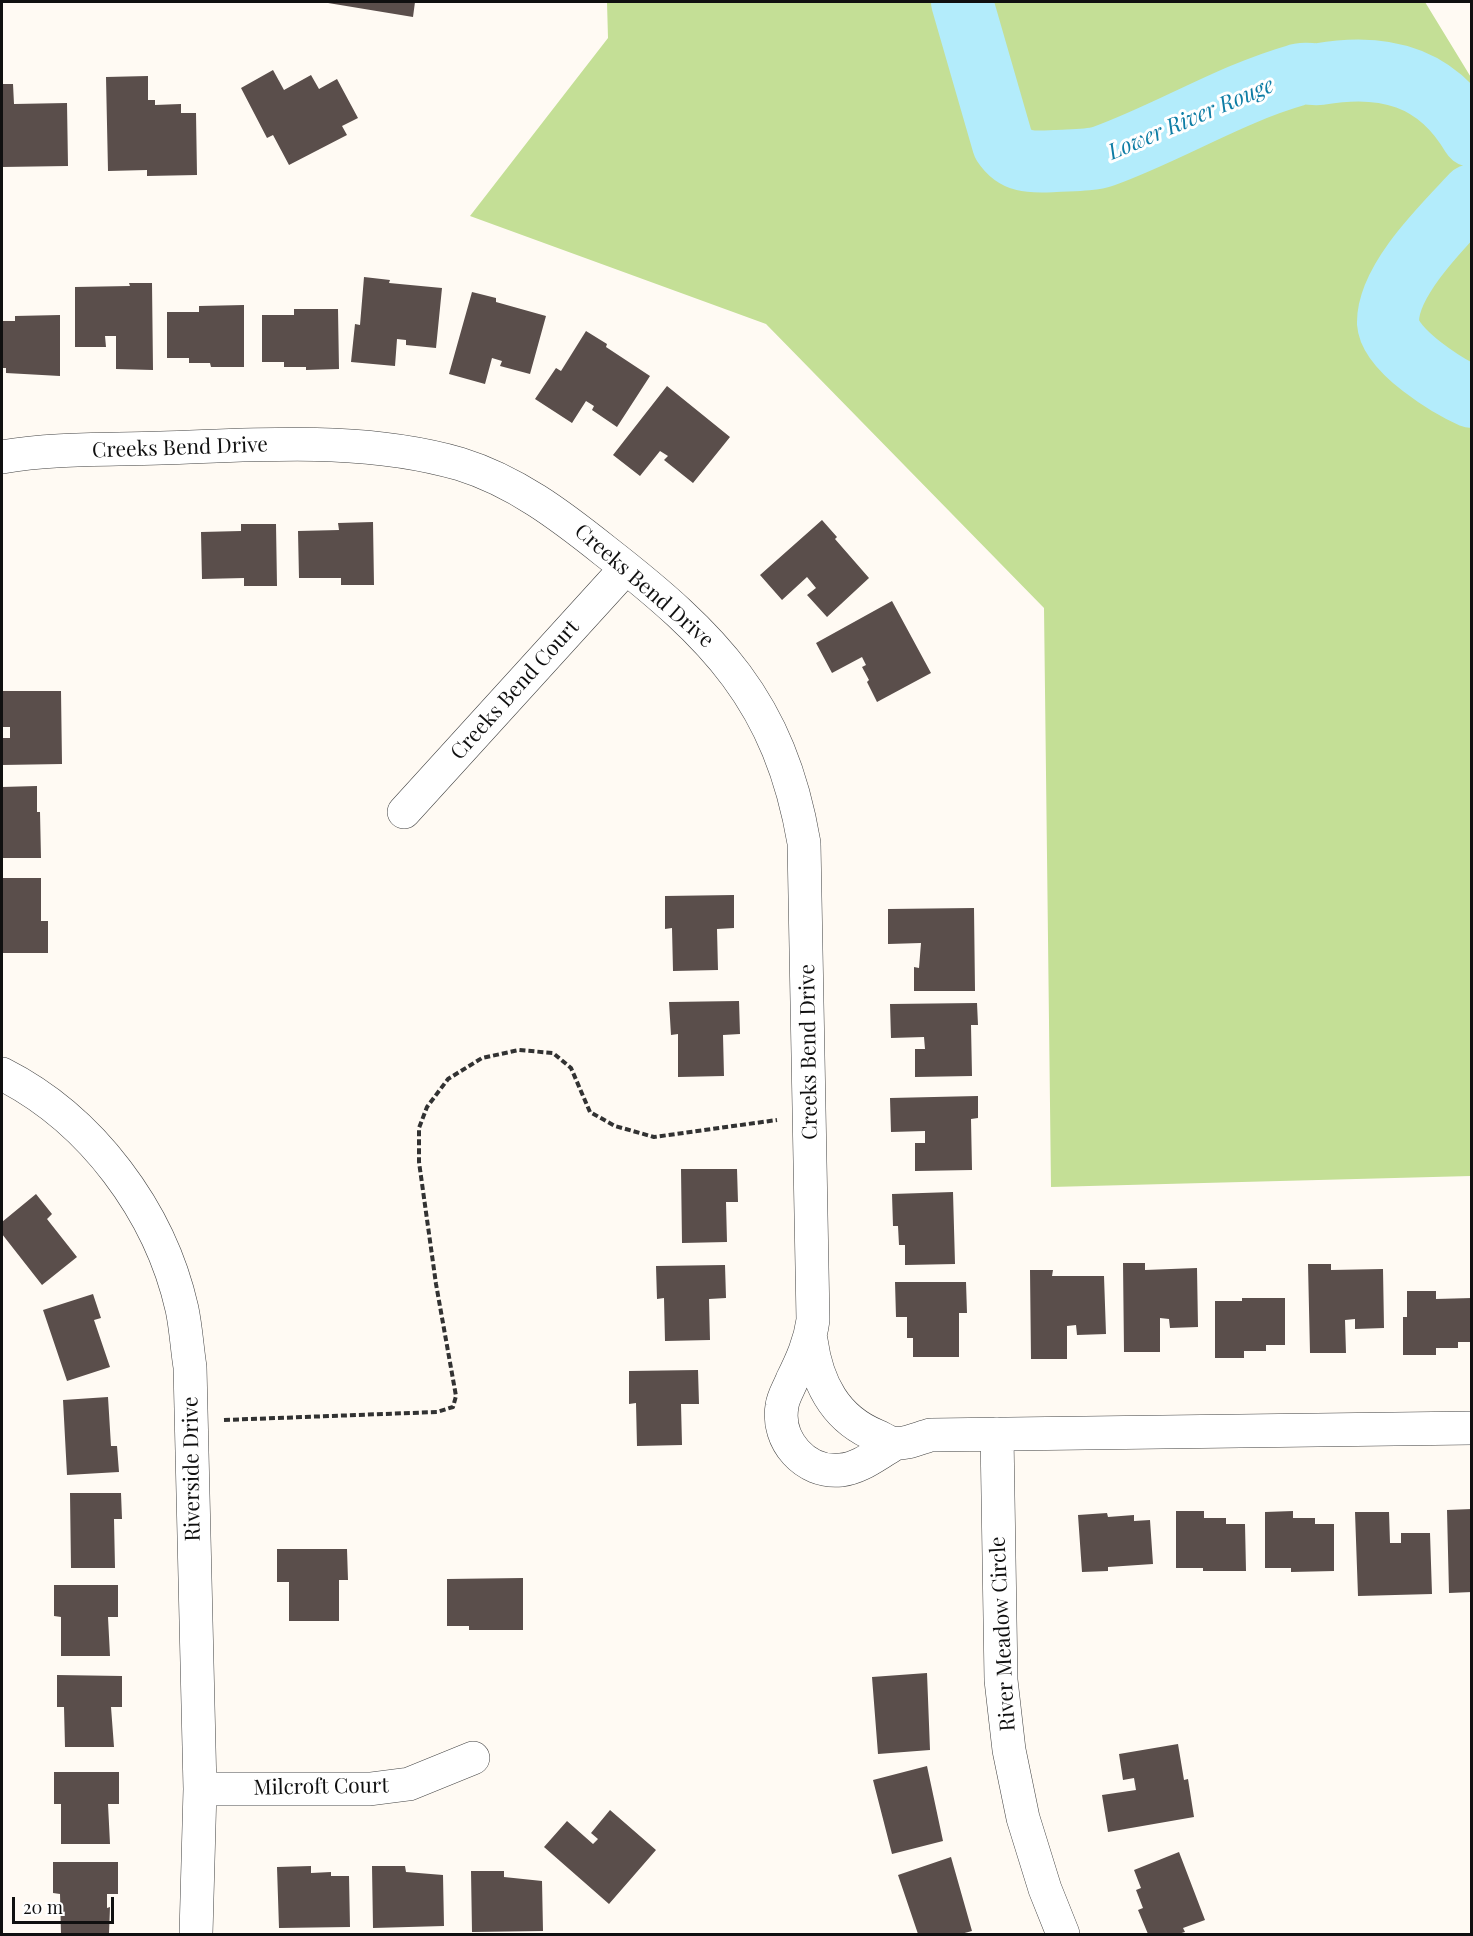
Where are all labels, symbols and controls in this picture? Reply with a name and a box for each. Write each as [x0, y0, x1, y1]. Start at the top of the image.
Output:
water label: Lower River Rouge [1104, 72, 1278, 166]
street label: Creeks Bend Drive [92, 432, 268, 464]
street label: Creeks Bend Drive [569, 519, 719, 653]
street label: Creeks Bend Court [446, 615, 584, 765]
street label: Creeks Bend Drive [795, 964, 823, 1140]
street label: Riverside Drive [178, 1396, 206, 1542]
street label: River Meadow Circle [985, 1536, 1021, 1732]
street label: Milcroft Court [253, 1773, 389, 1801]
scale bar [15, 1885, 117, 1923]
text: 20 m [23, 1895, 63, 1919]

